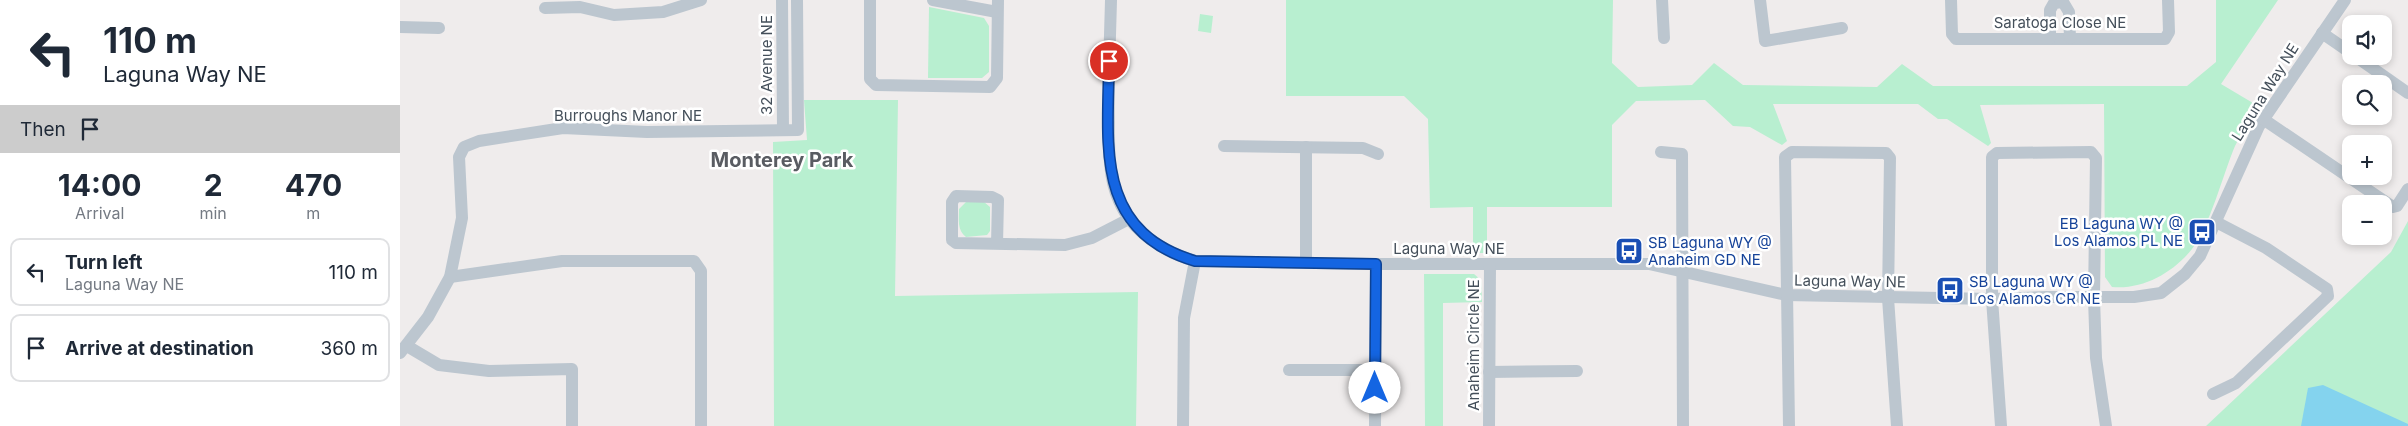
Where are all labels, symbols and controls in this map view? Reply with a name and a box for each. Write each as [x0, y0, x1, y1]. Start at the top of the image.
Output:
street label: Saratoga Close NE [1994, 13, 2126, 32]
street label: 32 Avenue NE [757, 15, 776, 115]
map controls [2342, 15, 2392, 245]
button: sound [2342, 15, 2392, 65]
text: 110 m [103, 19, 197, 61]
icon: left [20, 20, 85, 85]
pin [1088, 40, 1130, 82]
street label: Laguna Way NE [2227, 40, 2303, 144]
icon: arrive [1095, 47, 1123, 75]
text: Laguna Way NE [103, 61, 267, 87]
button: search [2342, 75, 2392, 125]
street label: Burroughs Manor NE [554, 106, 702, 125]
icon: arrive [76, 115, 104, 143]
text: Then [20, 118, 66, 141]
button: + [2342, 135, 2392, 185]
district label: Monterey Park [711, 148, 854, 172]
text: 14:00 [58, 167, 142, 203]
text: 2 [204, 167, 223, 203]
text: 470 [285, 167, 342, 203]
button: − [2342, 195, 2392, 245]
text: Arrival [75, 203, 124, 223]
text: min [199, 203, 227, 223]
text: m [306, 203, 320, 223]
place label: EB Laguna WY @ Los Alamos PL NE [2054, 214, 2183, 250]
bus stop icon: EB Laguna WY @ Los Alamos PL NE [2187, 217, 2217, 247]
place label: SB Laguna WY @ Anaheim GD NE [1648, 233, 1772, 269]
bus stop icon: SB Laguna WY @ Anaheim GD NE [1614, 236, 1644, 266]
street label: Laguna Way NE [1393, 239, 1505, 258]
text: Turn left [65, 251, 143, 274]
icon: left [22, 258, 50, 286]
text: 110 m [329, 261, 378, 284]
street label: Laguna Way NE [1794, 271, 1906, 291]
place label: SB Laguna WY @ Los Alamos CR NE [1969, 272, 2100, 308]
text: Laguna Way NE [65, 274, 184, 294]
bus stop icon: SB Laguna WY @ Los Alamos CR NE [1935, 275, 1965, 305]
street label: Anaheim Circle NE [1464, 279, 1483, 411]
icon: arrive [22, 334, 50, 362]
text: Arrive at destination [65, 337, 254, 360]
text: 360 m [321, 337, 378, 360]
position arrow [1348, 361, 1400, 413]

